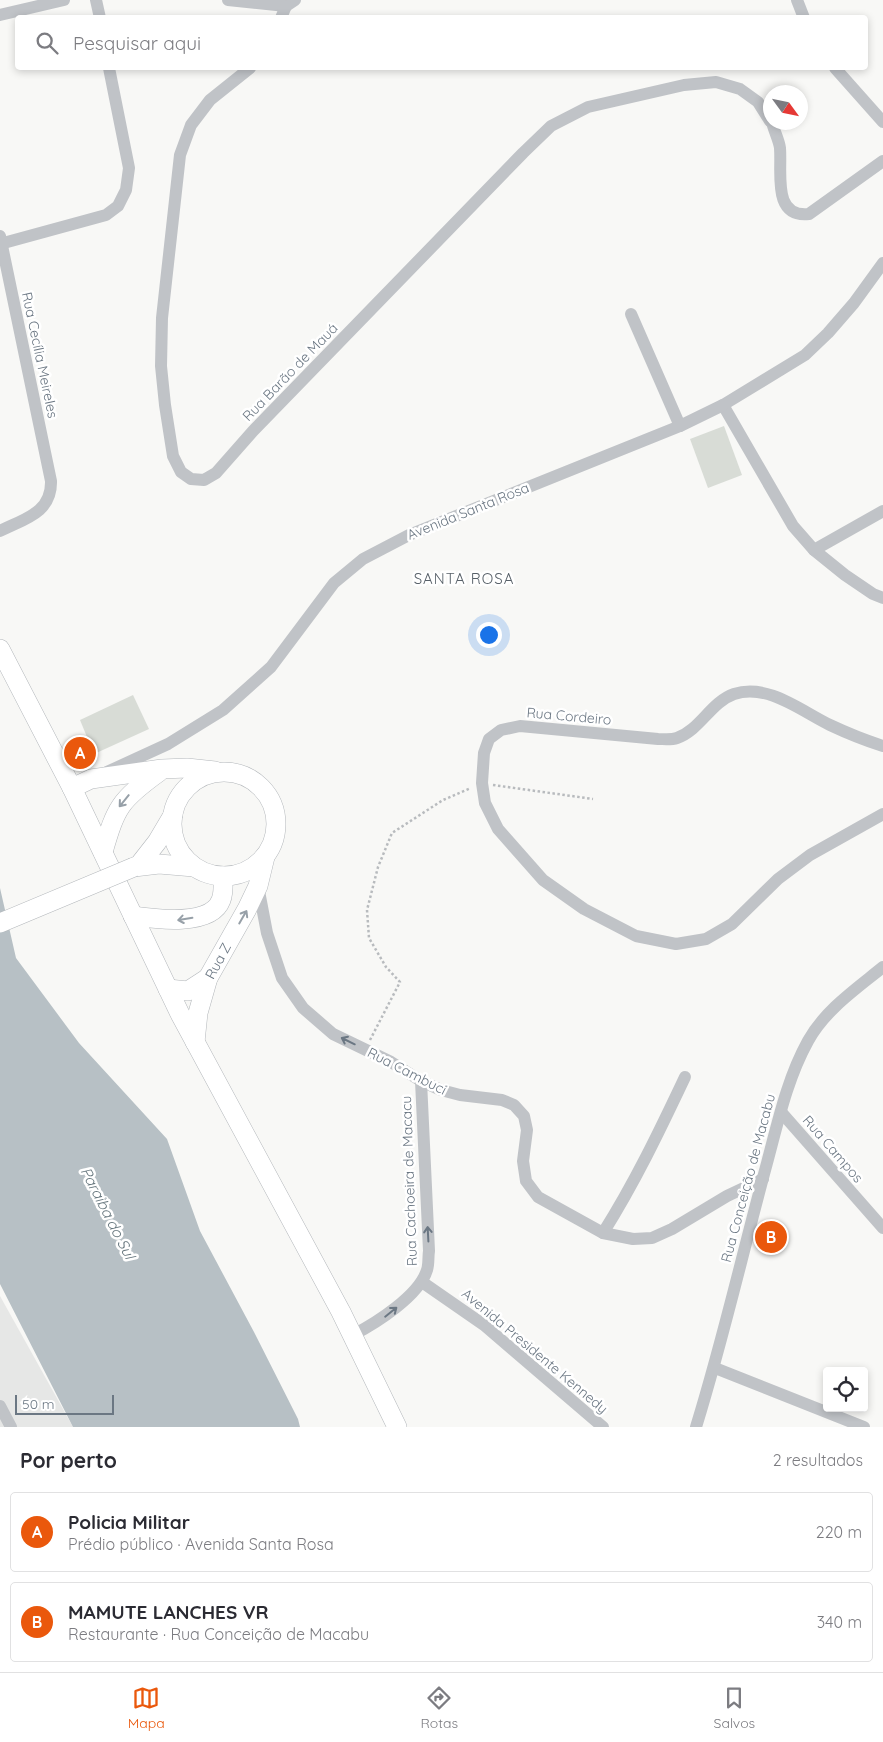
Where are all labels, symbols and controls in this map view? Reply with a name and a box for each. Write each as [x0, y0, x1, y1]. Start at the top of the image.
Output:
search box [15, 15, 868, 70]
icon: search [33, 29, 61, 57]
text: Pesquisar aqui [73, 31, 201, 55]
north arrow [763, 85, 808, 130]
street label: Rua Cecília Meireles [18, 290, 62, 420]
street label: Rua Barão de Mauá [238, 319, 342, 425]
street label: Avenida Santa Rosa [404, 478, 532, 544]
district label: SANTA ROSA [414, 569, 514, 588]
your location [476, 622, 502, 648]
street label: Rua Cordeiro [526, 703, 612, 729]
pin: A [64, 734, 96, 772]
one-way arrow [119, 794, 130, 807]
one-way arrow [238, 910, 248, 925]
one-way arrow [178, 914, 194, 924]
street label: Rua Z [201, 940, 235, 982]
one-way arrow [340, 1035, 355, 1045]
street label: Rua Cambuci [364, 1043, 450, 1099]
street label: Rua Conceição de Macabu [717, 1092, 779, 1264]
street label: Rua Cachoeira de Macacu [397, 1096, 421, 1266]
street label: Rua Campos [799, 1112, 867, 1186]
water label: Paraiba do Sul [77, 1164, 140, 1264]
pin: B [755, 1218, 787, 1256]
one-way arrow [423, 1226, 432, 1242]
street label: Avenida Presidente Kennedy [458, 1285, 612, 1417]
one-way arrow [384, 1307, 397, 1318]
map controls [823, 1367, 868, 1412]
button: locate [823, 1367, 868, 1412]
scale bar [15, 1392, 114, 1415]
text: 50 m [22, 1395, 55, 1413]
text: Por perto [20, 1447, 117, 1473]
text: 2 resultados [773, 1450, 863, 1470]
text: Policia Militar [68, 1510, 190, 1534]
text: A [32, 1522, 42, 1542]
text: 220 m [816, 1522, 862, 1542]
text: Prédio público · Avenida Santa Rosa [68, 1534, 334, 1554]
text: MAMUTE LANCHES VR [68, 1600, 269, 1624]
text: B [32, 1612, 42, 1632]
text: 340 m [817, 1612, 862, 1632]
text: Restaurante · Rua Conceição de Macabu [68, 1624, 369, 1644]
tab: Mapa [128, 1684, 165, 1732]
tab: Rotas [420, 1684, 458, 1732]
tab: Salvos [714, 1684, 755, 1732]

